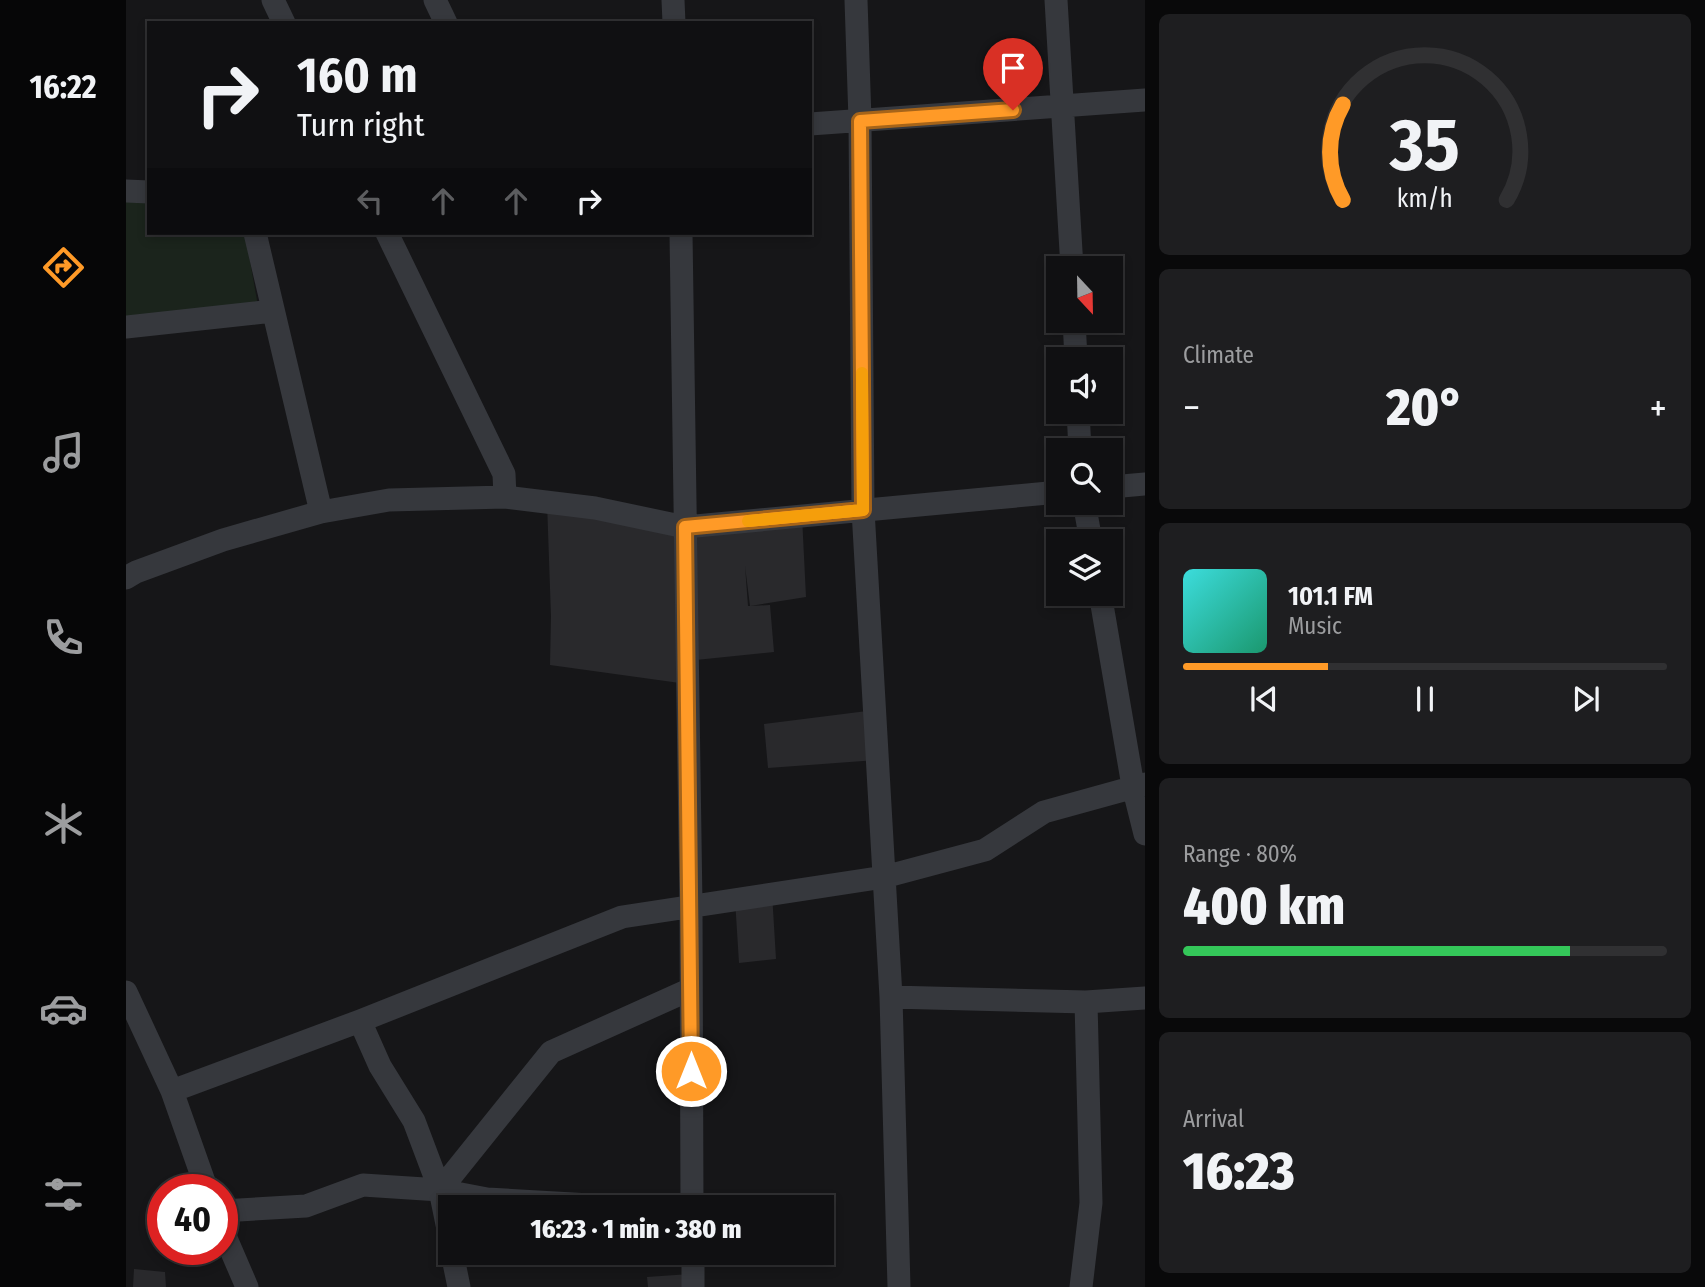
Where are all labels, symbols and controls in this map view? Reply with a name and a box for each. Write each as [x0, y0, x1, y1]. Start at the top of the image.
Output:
pin [983, 38, 1043, 110]
text: 160 m [297, 46, 418, 105]
icon: right [182, 49, 273, 140]
icon: arrive [994, 49, 1032, 87]
text: 16:22 [29, 68, 97, 106]
text: 35 [1389, 103, 1460, 190]
text: Turn right [297, 106, 424, 144]
icon: left [351, 182, 389, 220]
icon: ahead [424, 182, 462, 220]
icon: ahead [497, 182, 535, 220]
icon: right [570, 182, 608, 220]
text: km/h [1397, 184, 1453, 214]
icon: directions [39, 243, 88, 292]
north arrow [1046, 256, 1124, 332]
map controls [1046, 256, 1123, 606]
text: Climate [1183, 341, 1254, 369]
button: sound [1046, 347, 1123, 424]
text: 20° [1386, 376, 1464, 439]
text: − [1183, 385, 1200, 431]
text: + [1650, 385, 1667, 431]
icon: music [39, 428, 88, 477]
button: search [1046, 438, 1123, 515]
button: layers [1046, 529, 1123, 606]
text: 101.1 FM [1288, 581, 1373, 612]
text: Music [1288, 612, 1342, 640]
icon: phone [39, 613, 88, 662]
icon: previous [1245, 680, 1283, 718]
icon: pause [1406, 680, 1444, 718]
icon: next [1567, 680, 1605, 718]
icon: climate [39, 799, 88, 848]
text: Range · 80% [1183, 840, 1297, 868]
text: 400 km [1183, 875, 1345, 938]
icon: car [39, 984, 88, 1033]
position arrow [654, 1034, 728, 1108]
text: Arrival [1183, 1105, 1244, 1133]
text: 16:23 [1183, 1140, 1295, 1203]
icon: filters [39, 1170, 88, 1219]
speed limit sign: 40 [147, 1174, 238, 1265]
text: 16:23 · 1 min · 380 m [530, 1214, 742, 1245]

